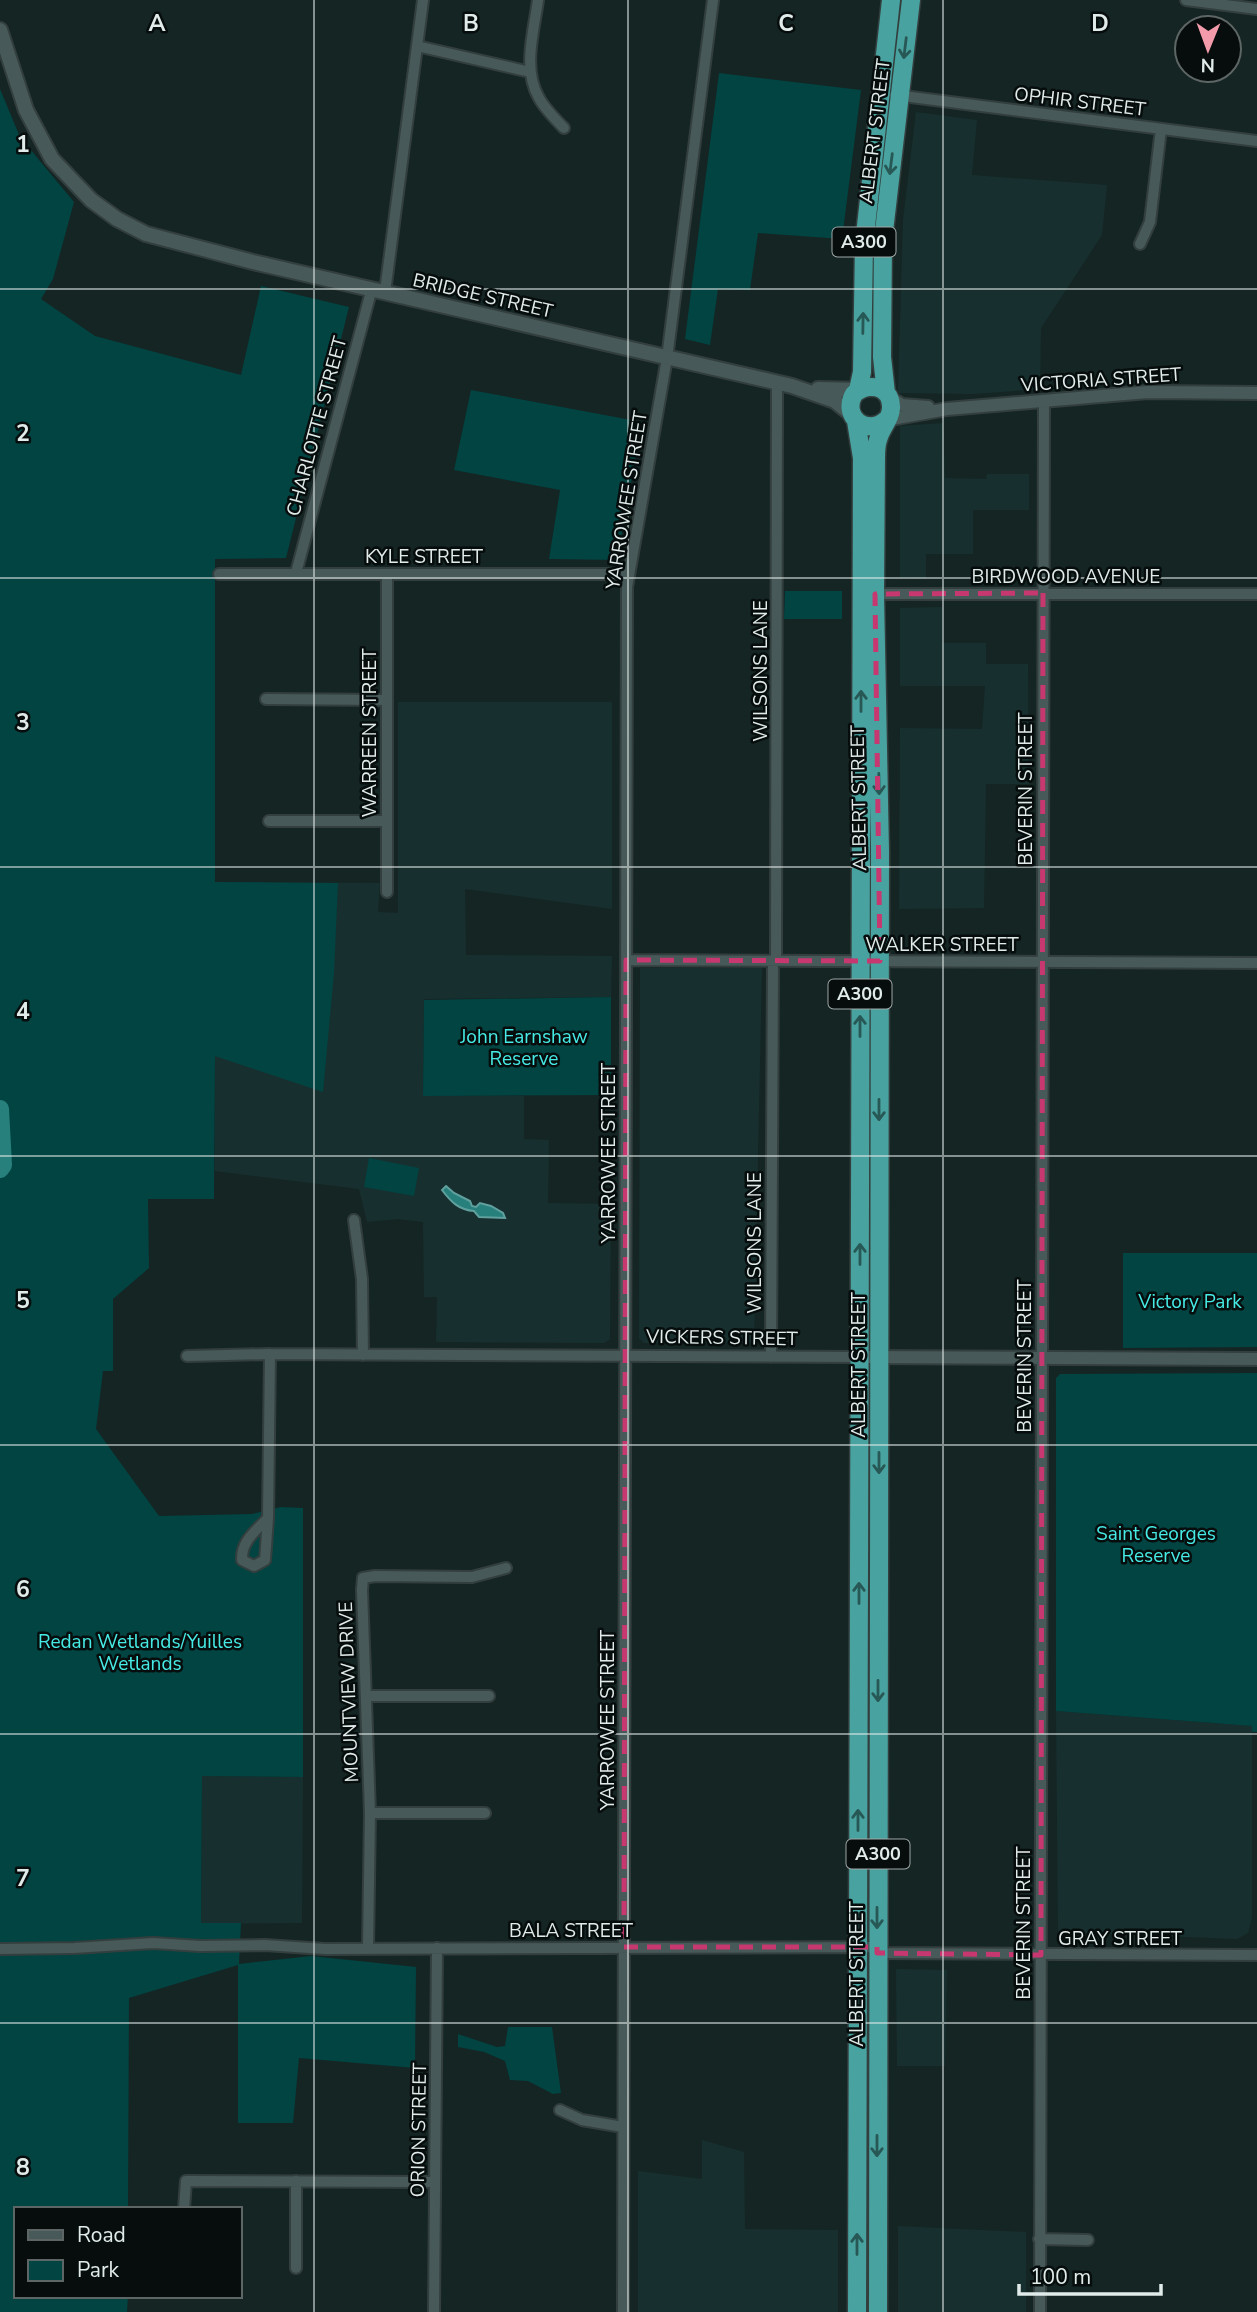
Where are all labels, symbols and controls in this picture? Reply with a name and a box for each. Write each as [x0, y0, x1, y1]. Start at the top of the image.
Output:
text: A [148, 8, 166, 39]
text: B [463, 8, 479, 39]
text: C [778, 8, 794, 39]
text: D [1091, 8, 1109, 39]
north arrow [1173, 14, 1243, 84]
one-way arrow [898, 36, 911, 59]
text: N [1200, 52, 1215, 78]
street label: ALBERT STREET [853, 57, 897, 205]
street label: OPHIR STREET [1013, 81, 1148, 123]
text: 1 [16, 129, 30, 160]
one-way arrow [884, 152, 897, 174]
road number: A300 [832, 228, 896, 256]
street label: BRIDGE STREET [410, 267, 556, 325]
one-way arrow [856, 311, 870, 334]
street label: CHARLOTTE STREET [280, 333, 354, 519]
street label: VICTORIA STREET [1019, 361, 1183, 399]
street label: YARROWEE STREET [600, 408, 654, 592]
text: 2 [16, 418, 30, 449]
street label: KYLE STREET [365, 544, 484, 570]
street label: BIRDWOOD AVENUE [972, 564, 1160, 590]
street label: WILSONS LANE [748, 600, 774, 742]
street label: WARREEN STREET [357, 648, 383, 818]
one-way arrow [854, 690, 868, 713]
text: 3 [16, 707, 30, 738]
street label: BEVERIN STREET [1013, 712, 1039, 866]
street label: ALBERT STREET [845, 724, 873, 871]
one-way arrow [872, 773, 885, 796]
street label: WALKER STREET [865, 932, 1019, 958]
road number: A300 [828, 979, 892, 1009]
text: 4 [16, 996, 30, 1027]
one-way arrow [853, 1015, 867, 1038]
park label: John Earnshaw Reserve [459, 1024, 588, 1072]
street label: YARROWEE STREET [596, 1062, 622, 1244]
one-way arrow [872, 1098, 886, 1121]
street label: WILSONS LANE [742, 1172, 768, 1314]
one-way arrow [853, 1243, 867, 1266]
street label: BEVERIN STREET [1012, 1279, 1038, 1433]
text: 5 [16, 1285, 30, 1316]
park label: Victory Park [1137, 1289, 1242, 1315]
street label: ALBERT STREET [846, 1292, 872, 1438]
street label: VICKERS STREET [645, 1324, 799, 1352]
one-way arrow [872, 1451, 886, 1474]
park label: Saint Georges Reserve [1096, 1521, 1216, 1569]
text: 6 [16, 1574, 30, 1605]
one-way arrow [852, 1582, 866, 1605]
street label: MOUNTVIEW DRIVE [333, 1601, 365, 1783]
park label: Redan Wetlands/Yuilles Wetlands [38, 1629, 242, 1677]
street label: YARROWEE STREET [595, 1629, 621, 1811]
one-way arrow [871, 1679, 885, 1702]
one-way arrow [851, 1809, 865, 1832]
road number: A300 [846, 1840, 910, 1868]
street label: BEVERIN STREET [1011, 1846, 1037, 2000]
text: 7 [16, 1863, 30, 1894]
street label: ALBERT STREET [844, 1901, 870, 2047]
one-way arrow [871, 1906, 884, 1929]
street label: BALA STREET [509, 1918, 634, 1944]
street label: GRAY STREET [1058, 1926, 1183, 1952]
street label: ORION STREET [405, 2062, 433, 2198]
one-way arrow [870, 2134, 884, 2157]
text: 8 [16, 2152, 30, 2183]
legend [14, 2207, 242, 2298]
text: Road [77, 2221, 126, 2249]
one-way arrow [850, 2233, 864, 2256]
scale bar [1019, 2252, 1161, 2296]
text: Park [77, 2256, 119, 2284]
text: 100 m [1030, 2263, 1091, 2291]

